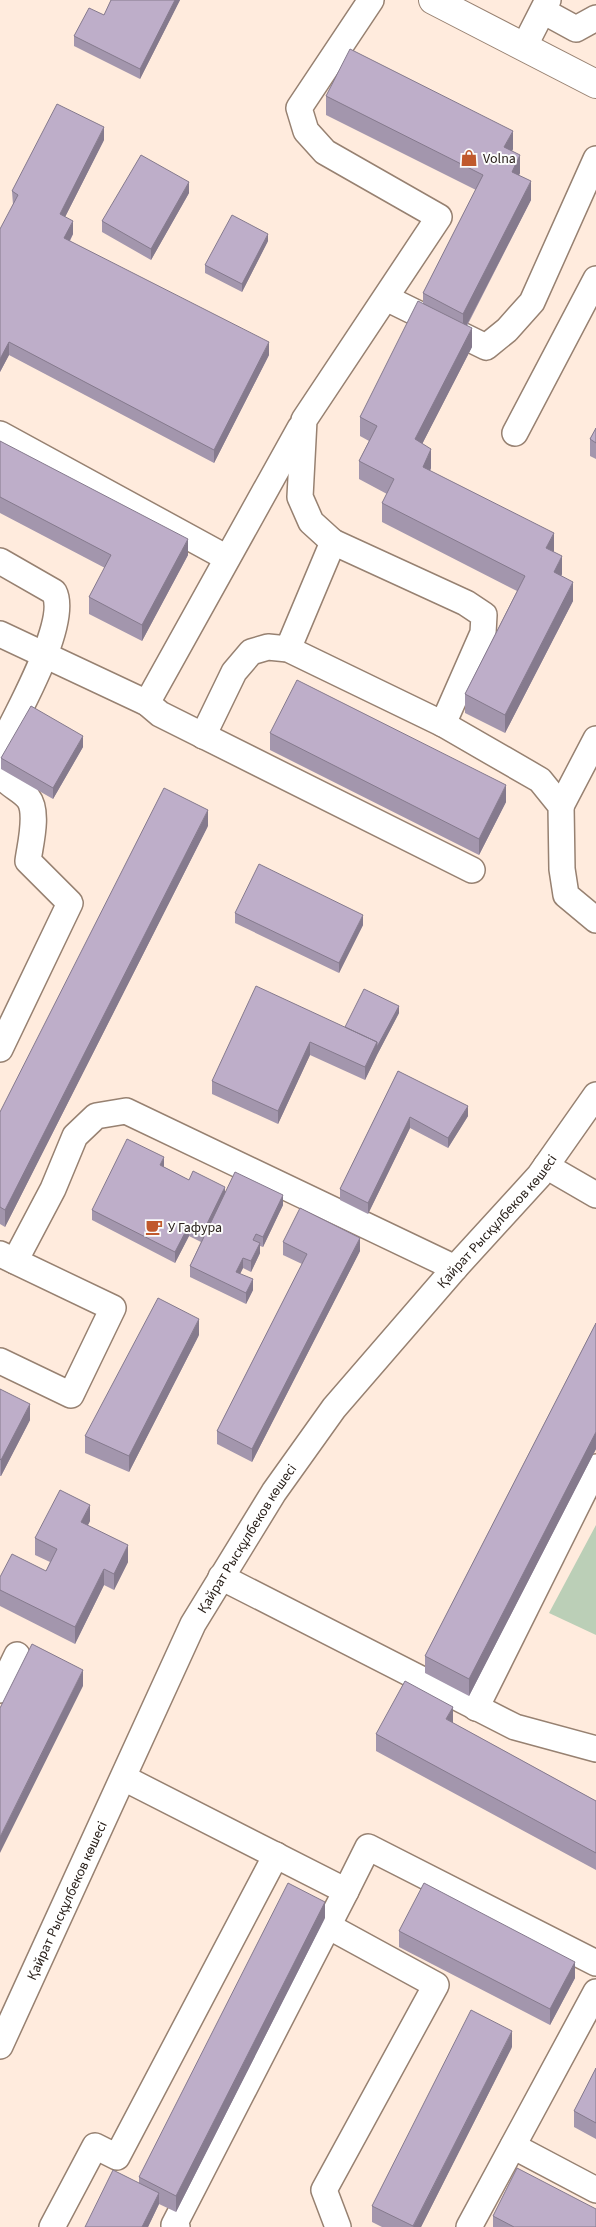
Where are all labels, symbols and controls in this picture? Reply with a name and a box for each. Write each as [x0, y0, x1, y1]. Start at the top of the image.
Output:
shop icon: Volna [459, 148, 479, 168]
place label: Volna [483, 149, 516, 169]
street label: Қайрат Рысқұлбеков көшесі [433, 1151, 562, 1293]
cafe icon: У Гафура [144, 1217, 164, 1237]
place label: У Гафура [168, 1218, 222, 1238]
street label: Қайрат Рысқұлбеков көшесі [193, 1460, 302, 1617]
street label: Қайрат Рысқұлбеков көшесі [22, 1818, 113, 1984]

